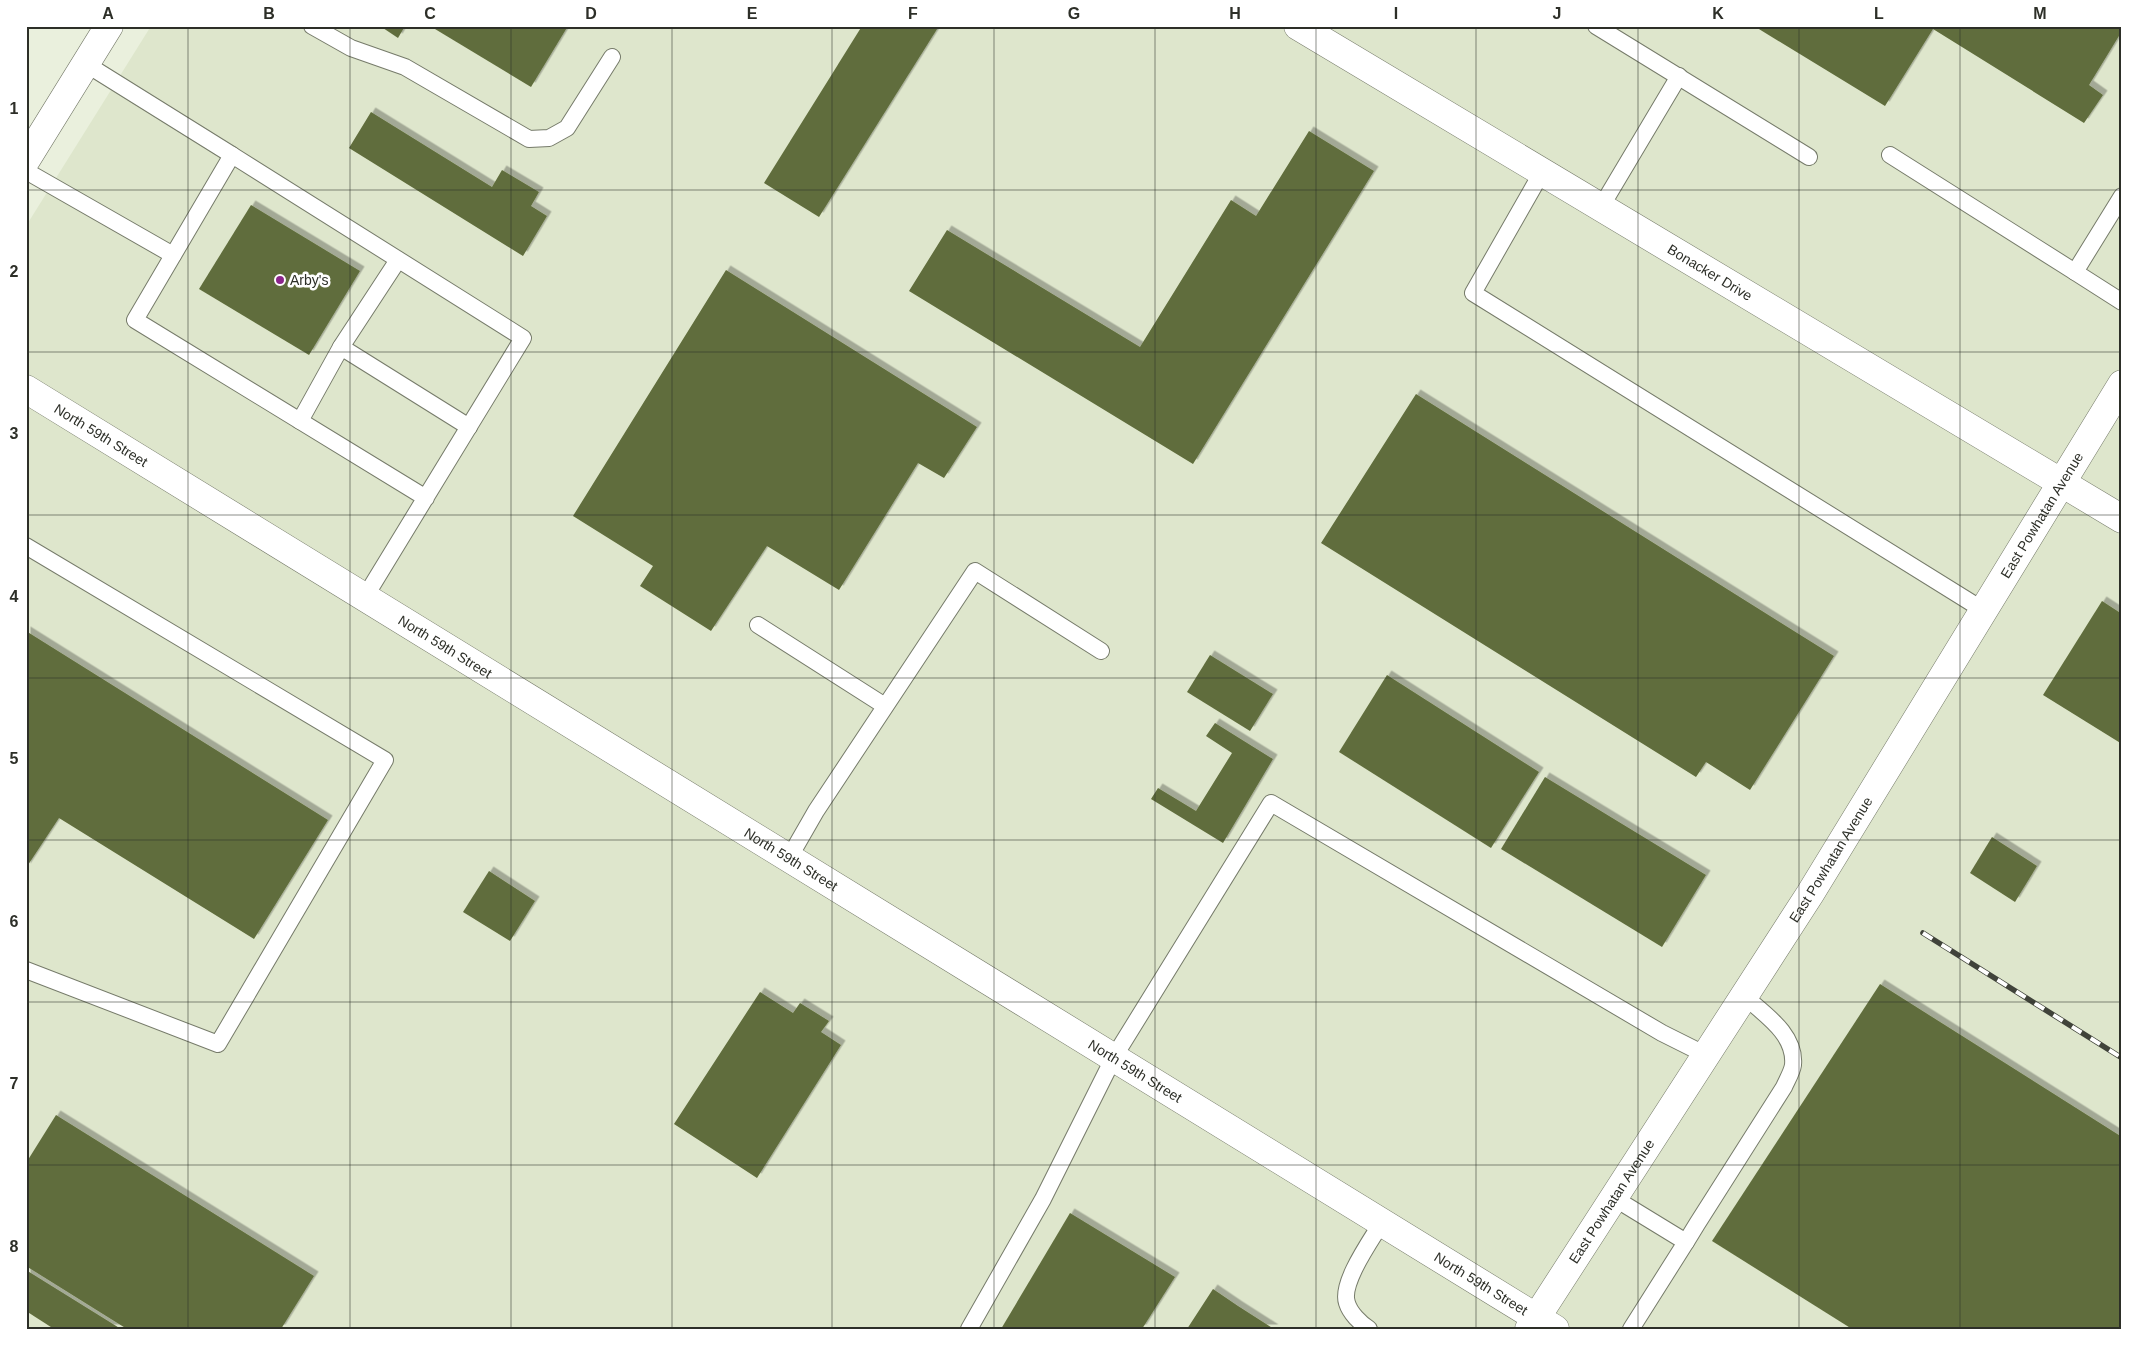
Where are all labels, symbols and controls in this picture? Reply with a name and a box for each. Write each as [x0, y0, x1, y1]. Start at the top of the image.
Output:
text: A [102, 5, 114, 22]
text: B [263, 5, 275, 22]
text: C [424, 5, 436, 22]
text: D [585, 5, 597, 22]
text: E [747, 5, 758, 22]
text: F [908, 5, 918, 22]
text: G [1068, 5, 1080, 22]
text: H [1229, 5, 1241, 22]
text: I [1394, 5, 1398, 22]
text: J [1553, 5, 1561, 22]
text: K [1712, 5, 1724, 22]
text: L [1874, 5, 1884, 22]
text: M [2033, 5, 2047, 22]
text: 1 [10, 100, 19, 117]
street label: Bonacker Drive [1665, 241, 1755, 304]
text: 2 [10, 263, 19, 280]
place label: Arby's [290, 272, 328, 288]
marker: Arby's [274, 274, 286, 286]
street label: North 59th Street [51, 400, 151, 470]
text: 3 [10, 425, 19, 442]
street label: East Powhatan Avenue [1997, 449, 2086, 581]
text: 4 [10, 588, 19, 605]
street label: North 59th Street [395, 612, 495, 681]
text: 5 [10, 750, 19, 767]
street label: East Powhatan Avenue [1786, 794, 1876, 925]
street label: North 59th Street [741, 825, 841, 894]
text: 6 [10, 913, 19, 930]
street label: North 59th Street [1086, 1036, 1185, 1106]
text: 7 [10, 1075, 19, 1092]
street label: East Powhatan Avenue [1566, 1136, 1658, 1266]
text: 8 [10, 1238, 19, 1255]
street label: North 59th Street [1431, 1249, 1531, 1318]

